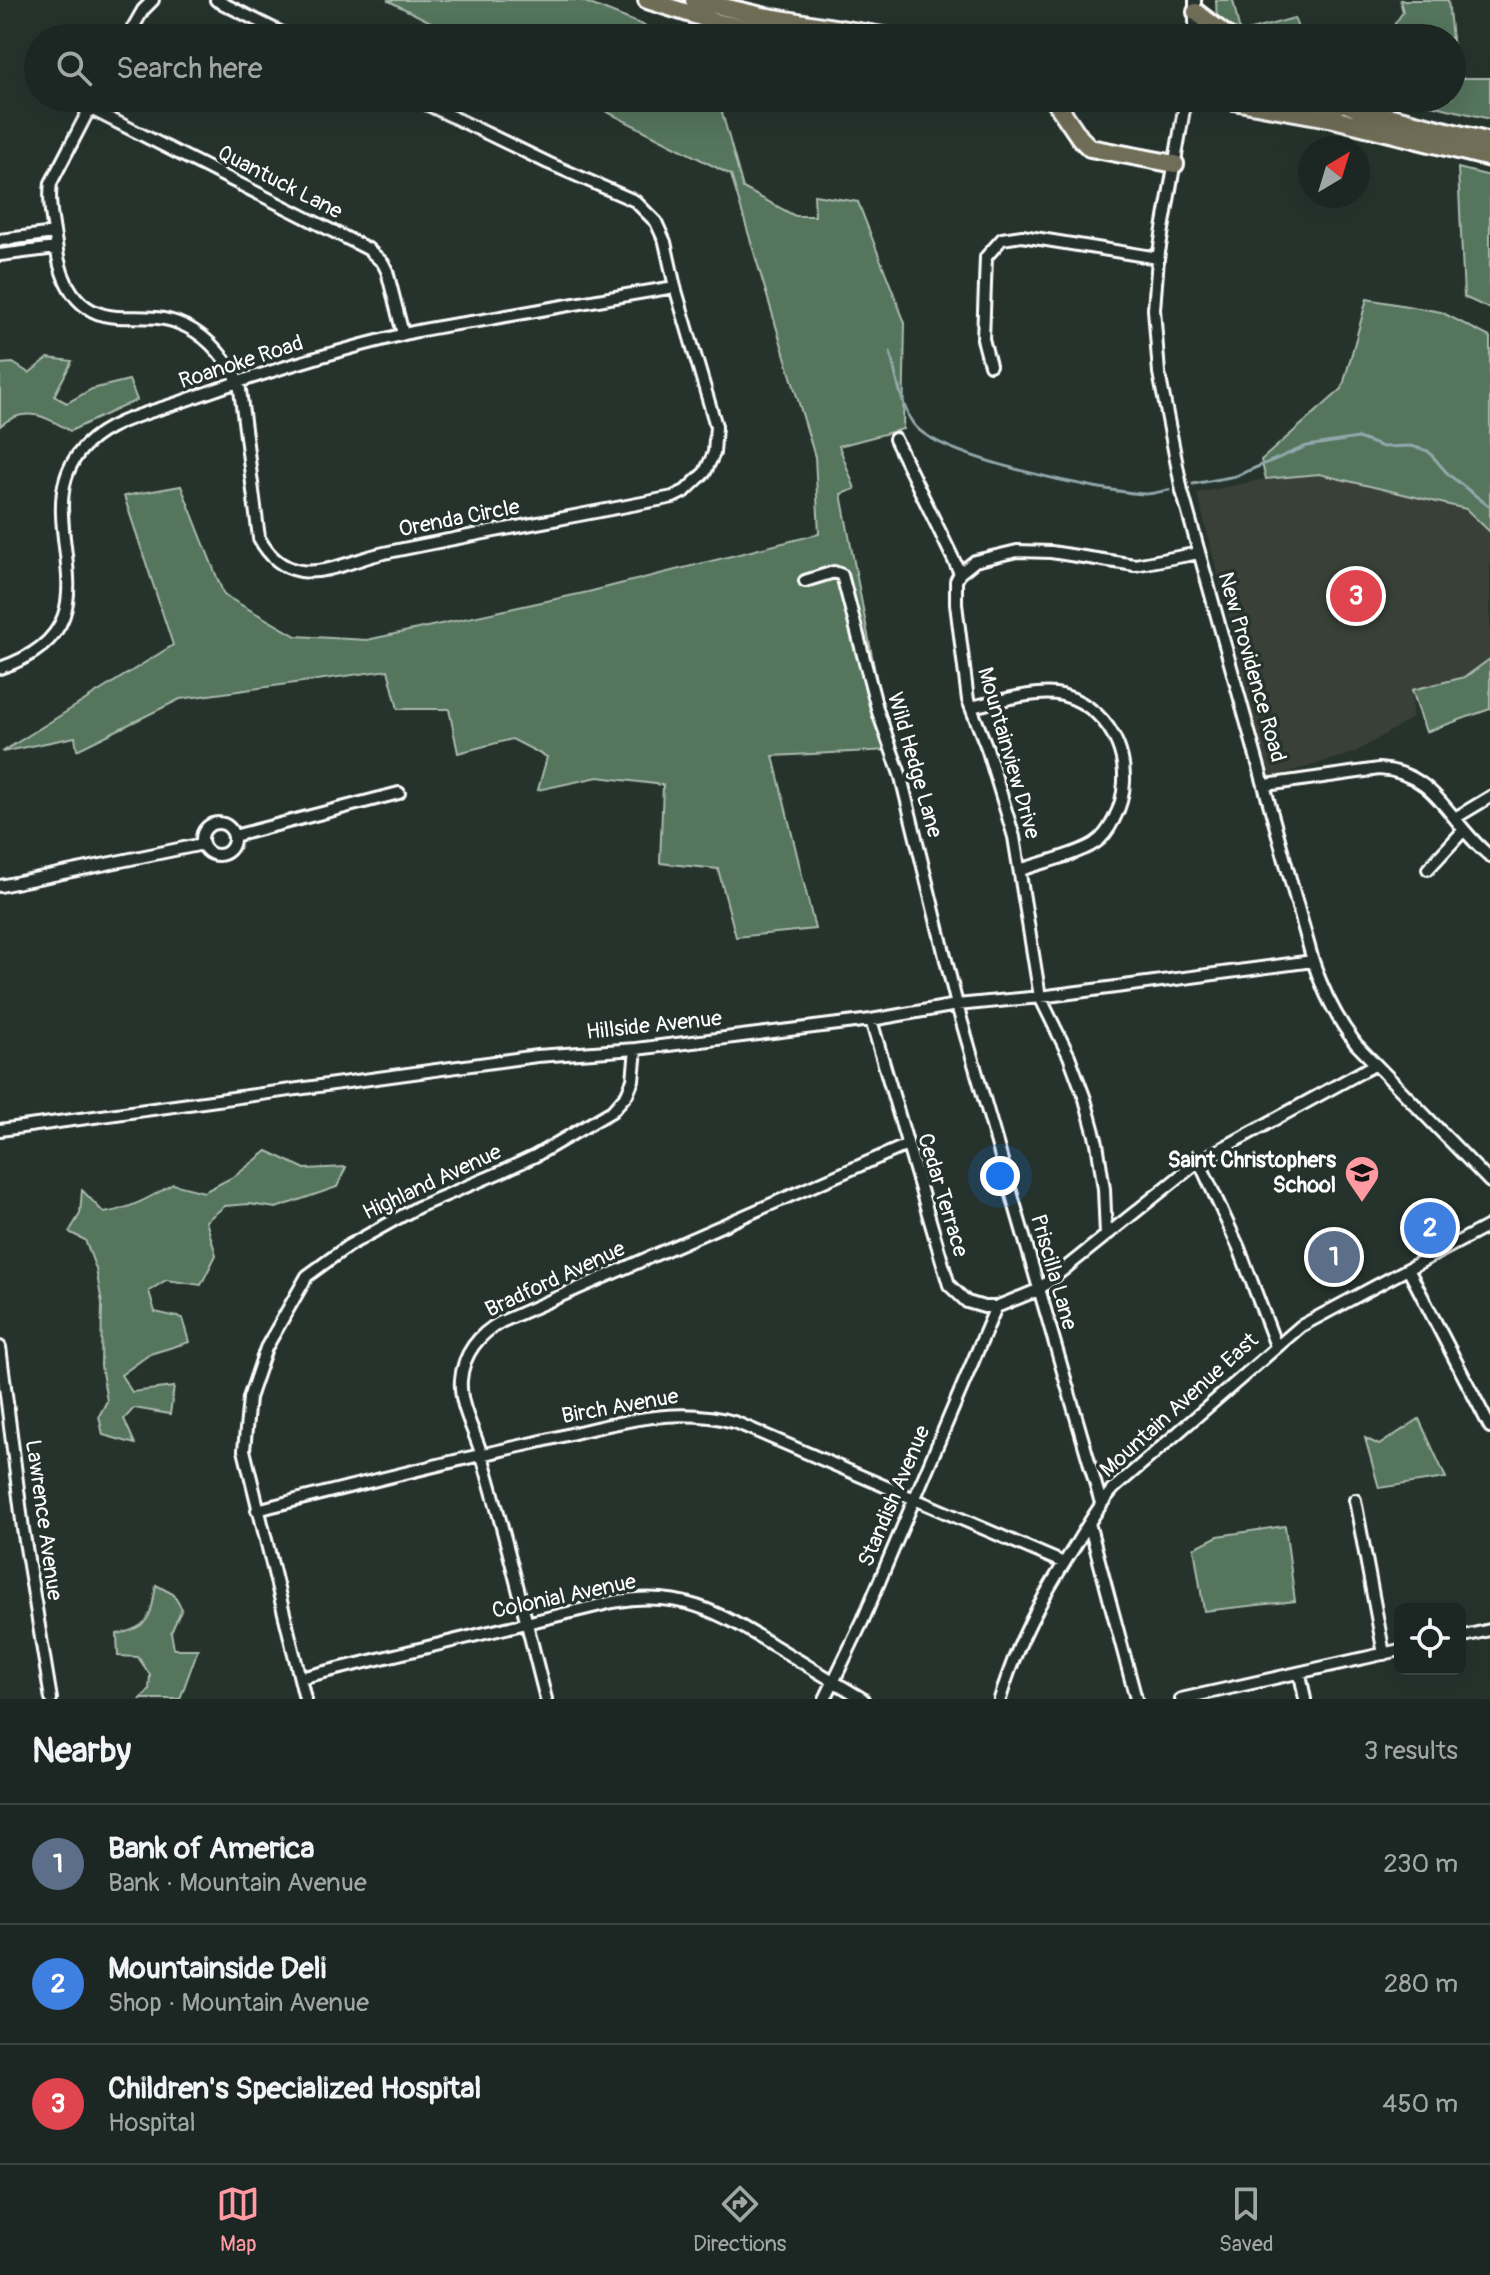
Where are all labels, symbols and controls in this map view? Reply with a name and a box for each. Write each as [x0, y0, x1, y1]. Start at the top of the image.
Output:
search box [24, 24, 1466, 112]
icon: search [52, 46, 96, 90]
text: Search here [116, 50, 263, 87]
north arrow [1298, 136, 1370, 208]
street label: Quantuck Lane [213, 139, 347, 226]
street label: Roanoke Road [175, 329, 307, 395]
street label: Orenda Circle [396, 493, 522, 543]
pin: 3 [1330, 566, 1382, 626]
street label: New Providence Road [1211, 569, 1293, 765]
street label: Mountainview Drive [971, 664, 1047, 842]
street label: Wild Hedge Lane [881, 689, 949, 841]
street label: Hillside Avenue [585, 1004, 723, 1046]
street label: Cedar Terrace [911, 1130, 975, 1260]
street label: Highland Avenue [358, 1138, 506, 1226]
place label: Saint Christophers School [1168, 1146, 1336, 1199]
school or university icon: Saint Christophers School [1343, 1154, 1381, 1204]
your location [980, 1156, 1020, 1196]
pin: 2 [1404, 1198, 1456, 1258]
street label: Priscilla Lane [1024, 1211, 1084, 1333]
pin: 1 [1308, 1227, 1360, 1287]
street label: Bradford Avenue [481, 1234, 630, 1324]
street label: Mountain Avenue East [1094, 1326, 1264, 1484]
street label: Birch Avenue [559, 1382, 681, 1430]
street label: Standish Avenue [852, 1421, 936, 1571]
street label: Lawrence Avenue [19, 1438, 69, 1602]
street label: Colonial Avenue [489, 1567, 639, 1625]
map controls [1394, 1603, 1466, 1675]
button: locate [1394, 1603, 1466, 1675]
text: Nearby [32, 1730, 131, 1773]
text: 3 results [1364, 1735, 1458, 1767]
text: Bank of America [108, 1830, 314, 1867]
text: 1 [53, 1848, 63, 1880]
text: 230 m [1383, 1848, 1458, 1880]
text: Bank · Mountain Avenue [108, 1867, 367, 1899]
text: Mountainside Deli [108, 1950, 326, 1987]
text: 2 [51, 1968, 65, 2000]
text: 280 m [1384, 1968, 1458, 2000]
text: Shop · Mountain Avenue [108, 1987, 369, 2019]
text: Children's Specialized Hospital [108, 2070, 481, 2107]
text: 3 [51, 2088, 65, 2120]
text: 450 m [1382, 2088, 1458, 2120]
text: Hospital [108, 2107, 196, 2139]
tab: Map [216, 2182, 260, 2258]
tab: Directions [693, 2182, 786, 2258]
tab: Saved [1219, 2182, 1274, 2258]

